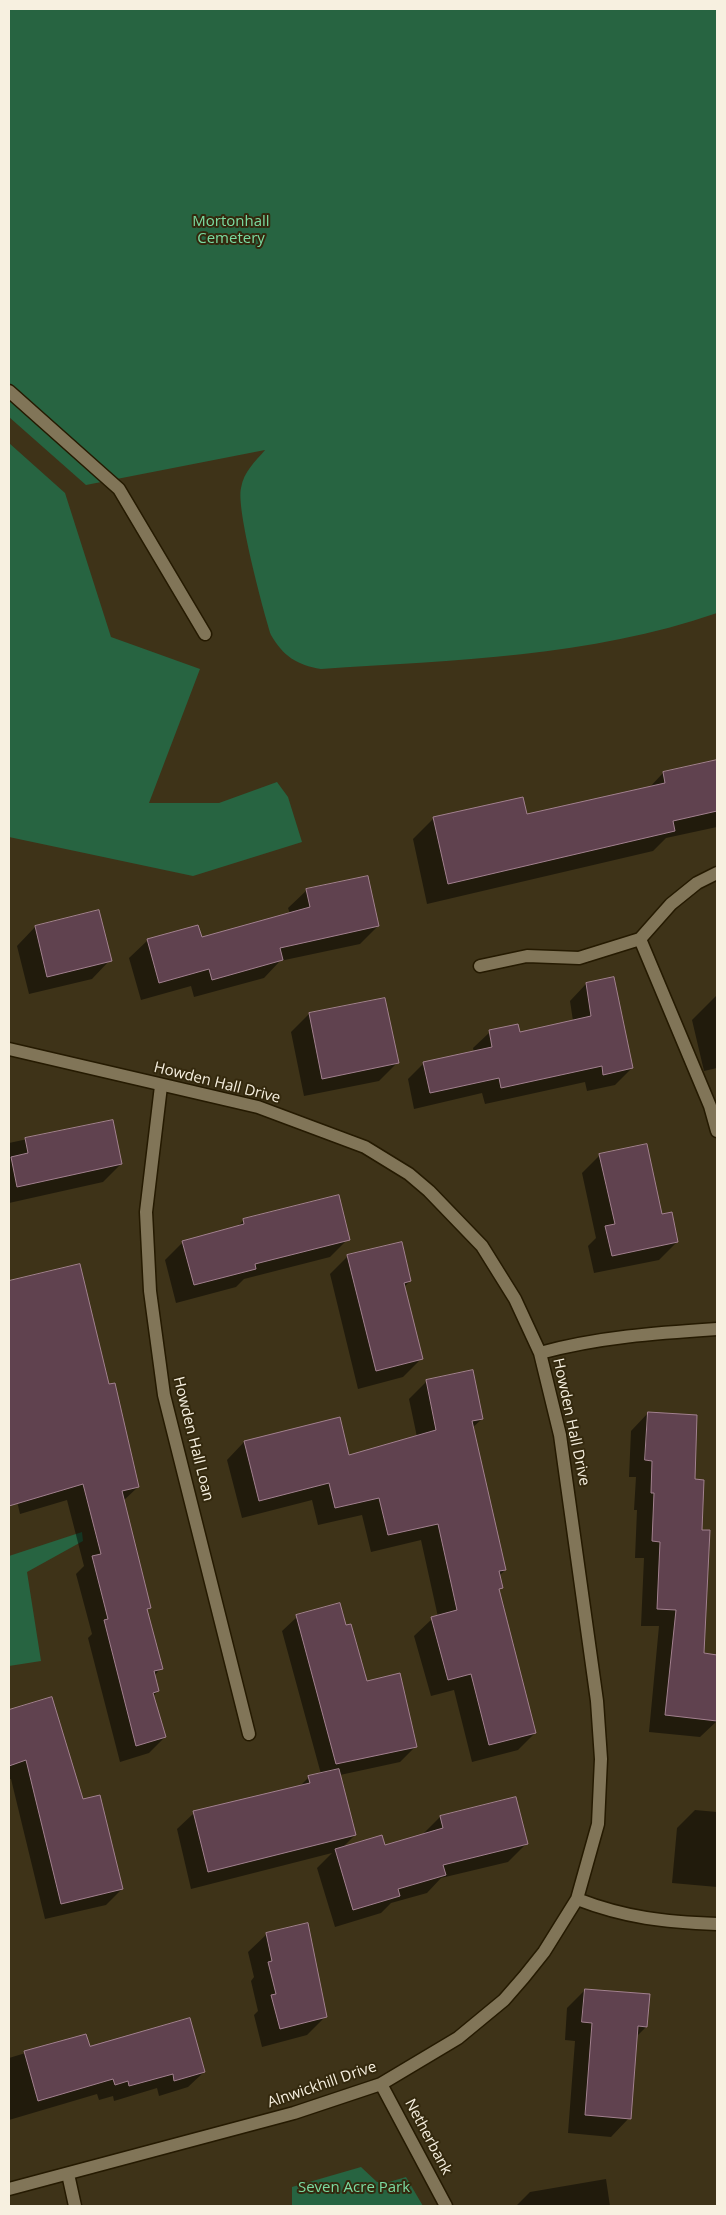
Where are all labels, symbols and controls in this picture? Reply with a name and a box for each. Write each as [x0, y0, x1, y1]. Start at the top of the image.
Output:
park label: Mortonhall Cemetery [192, 213, 270, 248]
street label: Howden Hall Drive [152, 1059, 282, 1107]
street label: Howden Hall Drive [549, 1357, 593, 1487]
street label: Howden Hall Loan [169, 1375, 217, 1503]
street label: Alnwickhill Drive [265, 2058, 379, 2112]
street label: Netherbank [400, 2096, 456, 2178]
park label: Seven Acre Park [298, 2179, 410, 2197]

